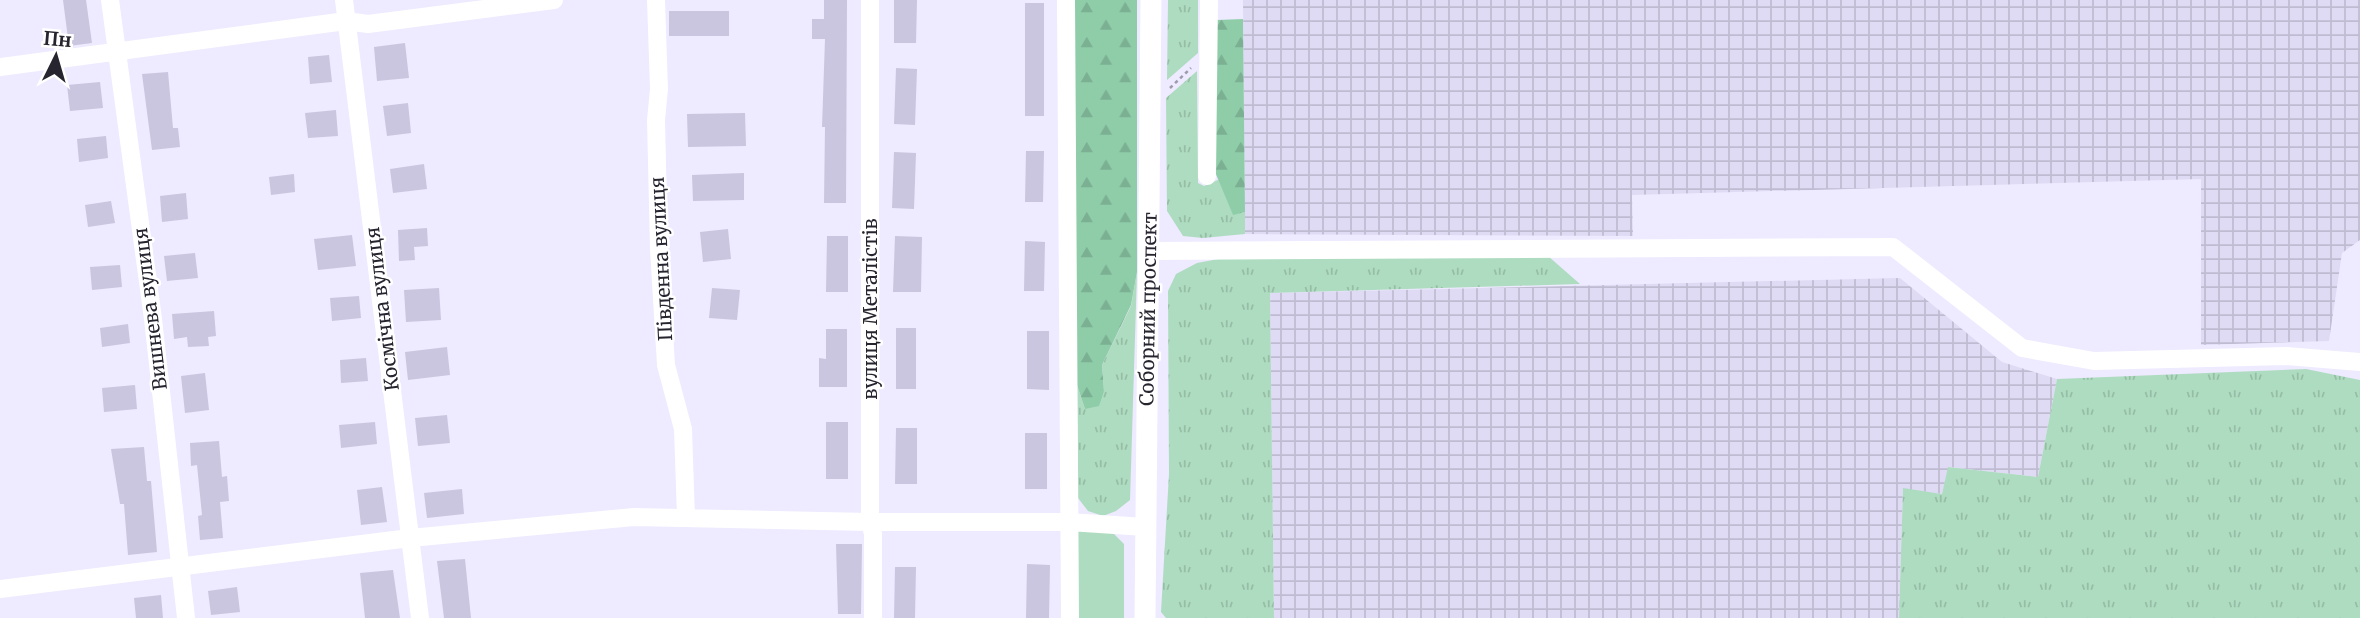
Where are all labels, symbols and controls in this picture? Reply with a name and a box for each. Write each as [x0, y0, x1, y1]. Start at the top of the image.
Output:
north arrow [21, 21, 91, 91]
text: Пн [42, 26, 73, 52]
street label: Південна вулиця [645, 176, 677, 342]
street label: Соборний проспект [1134, 212, 1162, 406]
street label: вулиця Металістів [858, 218, 882, 400]
street label: Вишнева вулиця [128, 226, 172, 392]
street label: Космічна вулиця [360, 226, 404, 392]

